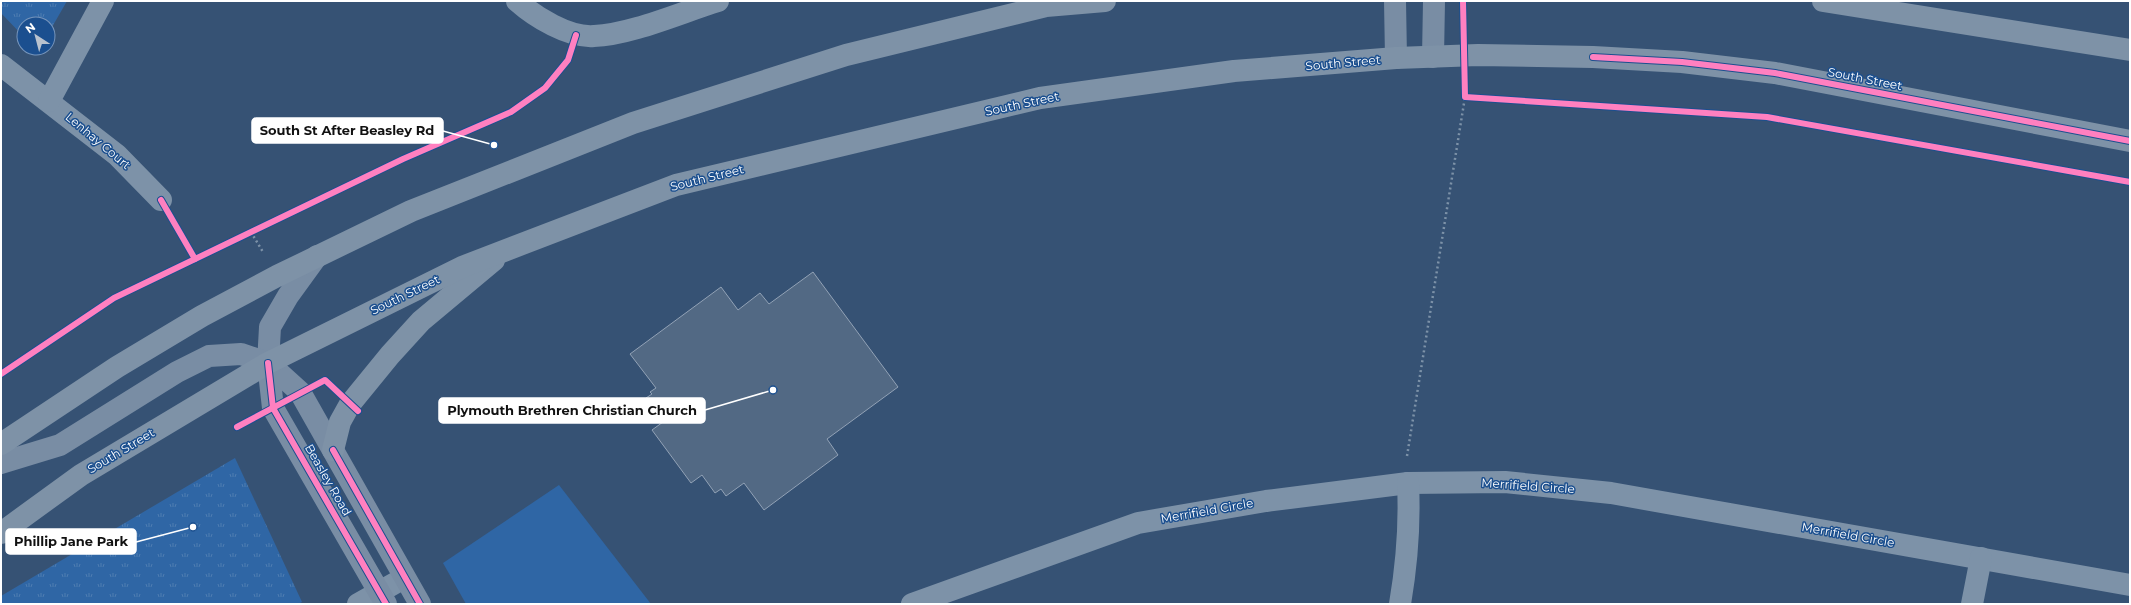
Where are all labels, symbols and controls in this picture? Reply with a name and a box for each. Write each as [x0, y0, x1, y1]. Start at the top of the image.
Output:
north arrow [16, 16, 56, 56]
text: N [22, 20, 38, 36]
street label: South Street [1305, 52, 1381, 73]
street label: South Street [1827, 64, 1904, 93]
street label: South Street [983, 88, 1060, 119]
street label: Lenhay Court [63, 109, 134, 172]
callout: South St After Beasley Rd [252, 118, 443, 143]
text: South St After Beasley Rd [260, 122, 434, 138]
street label: South Street [668, 161, 745, 194]
street label: South Street [368, 271, 442, 318]
callout: Plymouth Brethren Christian Church [439, 398, 705, 423]
text: Plymouth Brethren Christian Church [447, 402, 697, 418]
street label: South Street [85, 425, 157, 476]
street label: Beasley Road [302, 441, 355, 518]
street label: Merrifield Circle [1481, 475, 1575, 496]
street label: Merrifield Circle [1159, 495, 1254, 526]
street label: Merrifield Circle [1801, 519, 1896, 550]
callout: Phillip Jane Park [6, 529, 136, 554]
text: Phillip Jane Park [14, 533, 129, 549]

